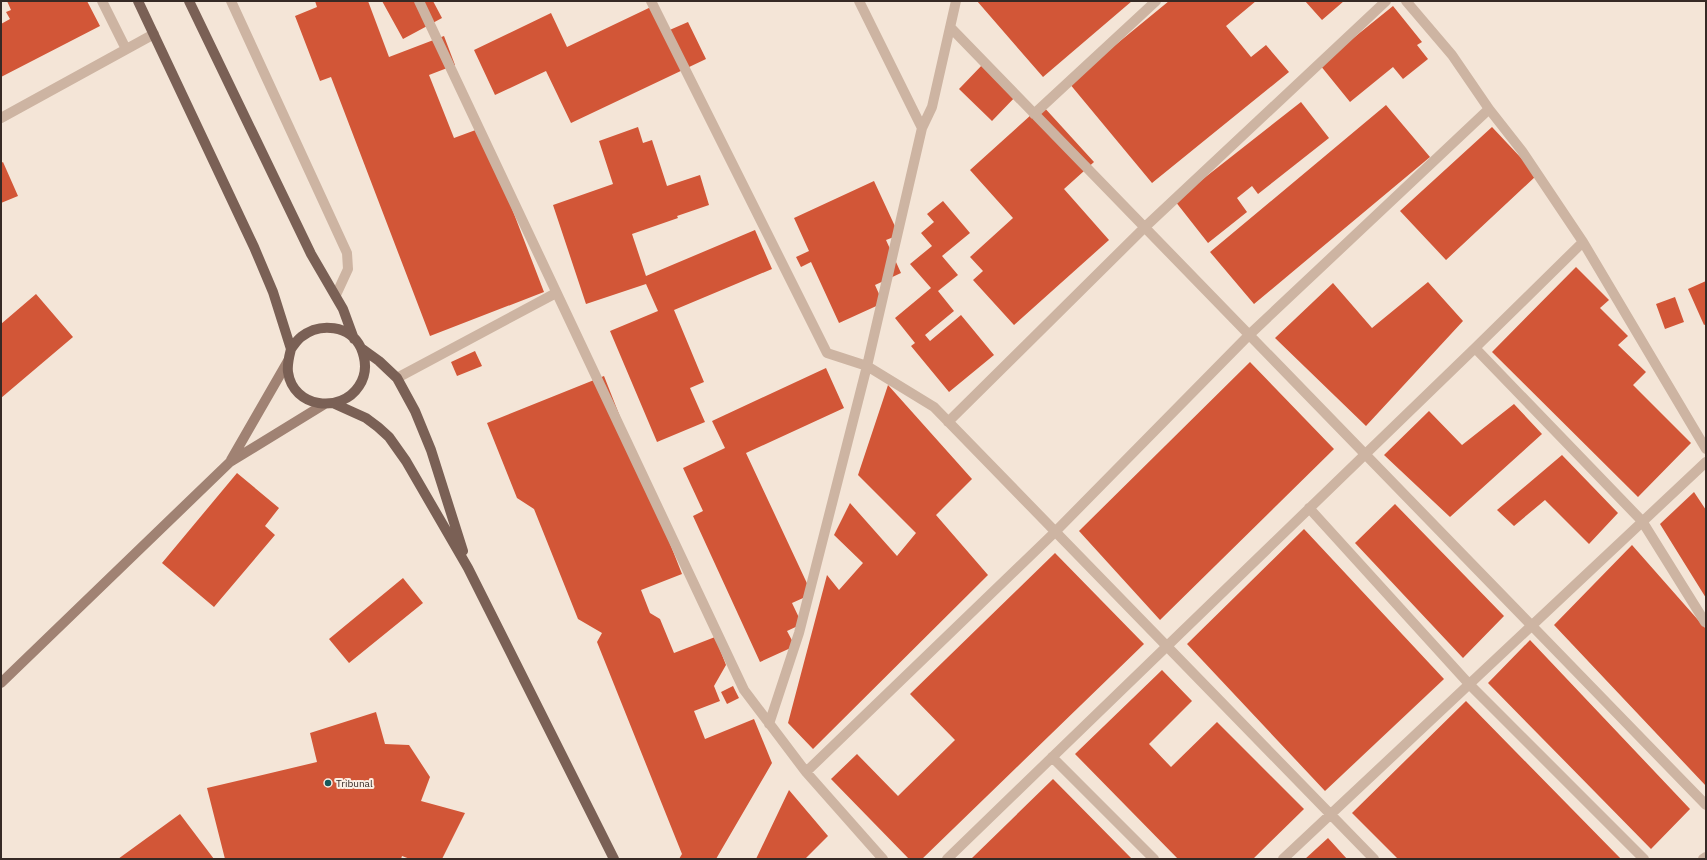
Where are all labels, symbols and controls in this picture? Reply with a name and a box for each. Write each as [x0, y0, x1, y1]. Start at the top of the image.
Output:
place label: Tribunal [336, 777, 373, 790]
marker: Tribunal [323, 778, 333, 788]

